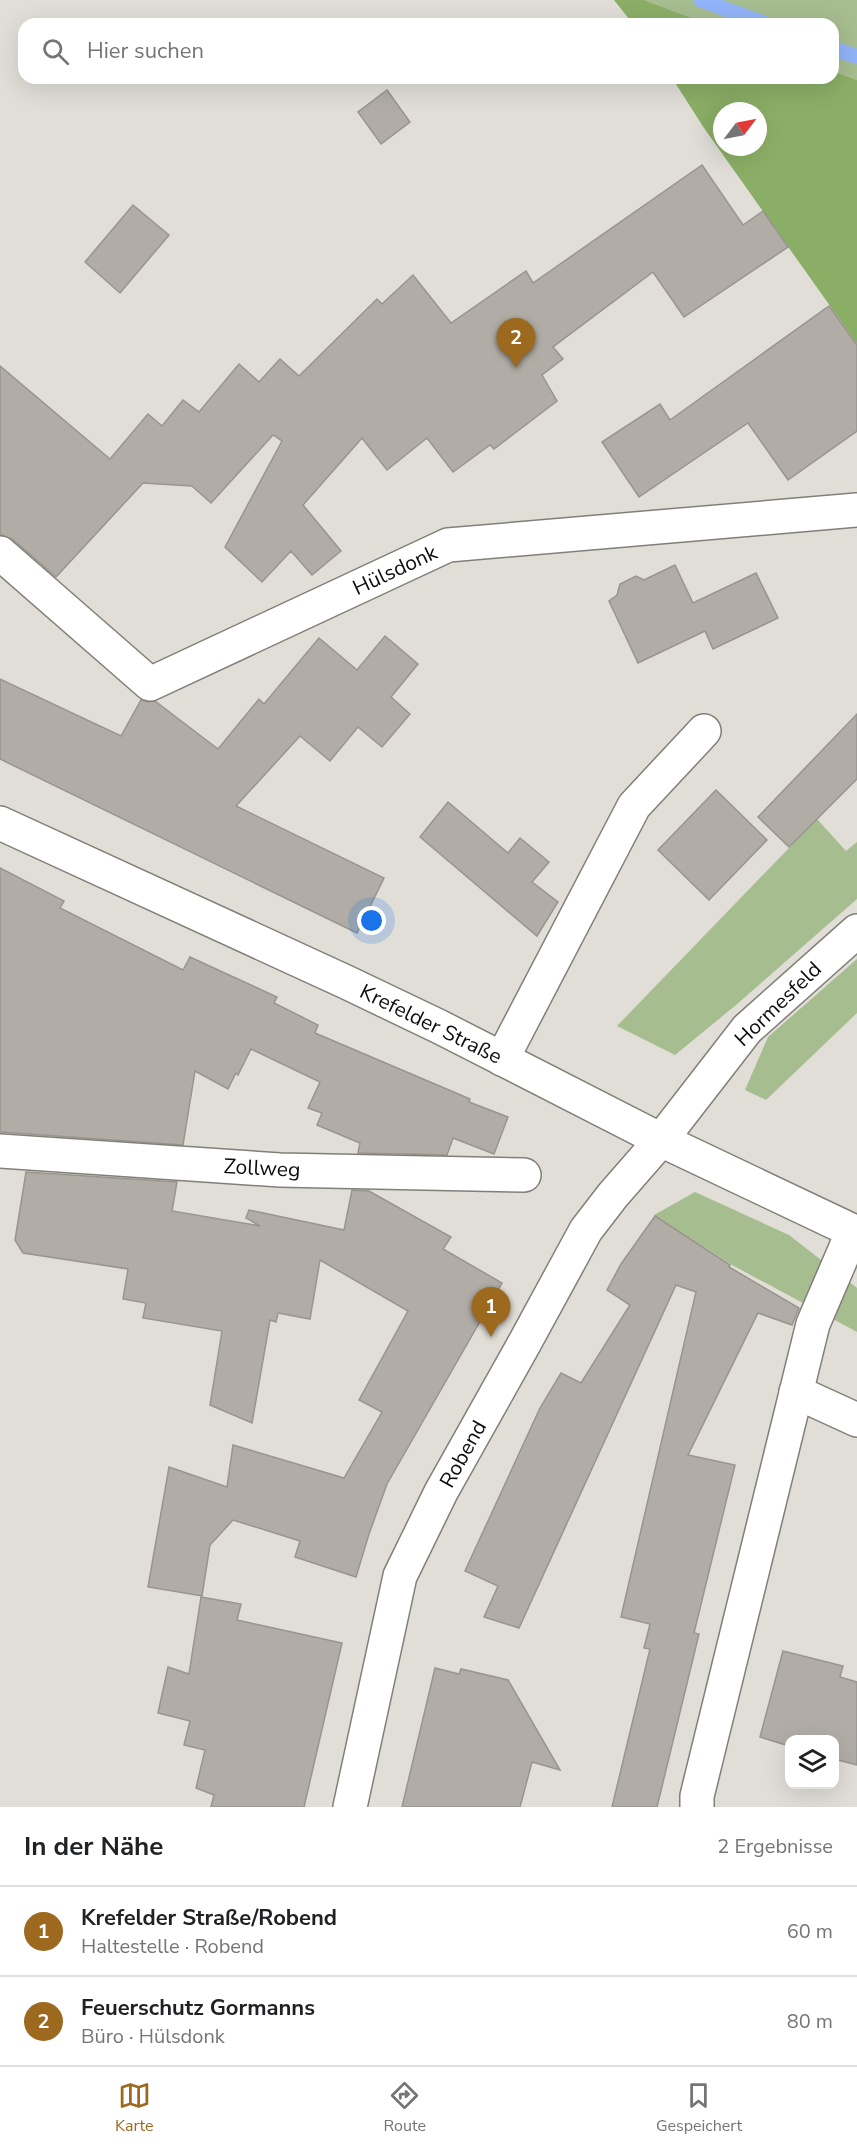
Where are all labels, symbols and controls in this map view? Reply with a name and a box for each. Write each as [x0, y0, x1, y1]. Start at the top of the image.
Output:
search box [18, 18, 839, 84]
icon: search [39, 35, 72, 68]
text: Hier suchen [87, 36, 204, 66]
north arrow [713, 102, 767, 156]
pin: 2 [496, 318, 536, 368]
street label: Hülsdonk [348, 538, 442, 602]
your location [357, 906, 386, 935]
street label: Hormesfeld [728, 955, 828, 1053]
street label: Krefelder Straße [355, 977, 507, 1071]
street label: Zollweg [223, 1152, 301, 1184]
pin: 1 [472, 1288, 510, 1337]
street label: Robend [433, 1415, 493, 1493]
map controls [785, 1735, 839, 1789]
button: layers [785, 1735, 839, 1789]
text: In der Nähe [24, 1829, 163, 1864]
text: 2 Ergebnisse [717, 1833, 833, 1860]
text: Krefelder Straße/Robend [81, 1903, 337, 1933]
text: 1 [38, 1918, 50, 1945]
text: 60 m [787, 1918, 833, 1945]
text: Haltestelle · Robend [81, 1933, 264, 1960]
text: Feuerschutz Gormanns [81, 1993, 315, 2023]
text: 2 [38, 2008, 50, 2035]
text: 80 m [787, 2008, 833, 2035]
text: Büro · Hülsdonk [81, 2023, 225, 2050]
tab: Karte [115, 2079, 154, 2137]
tab: Route [384, 2079, 426, 2137]
tab: Gespeichert [656, 2079, 742, 2137]

